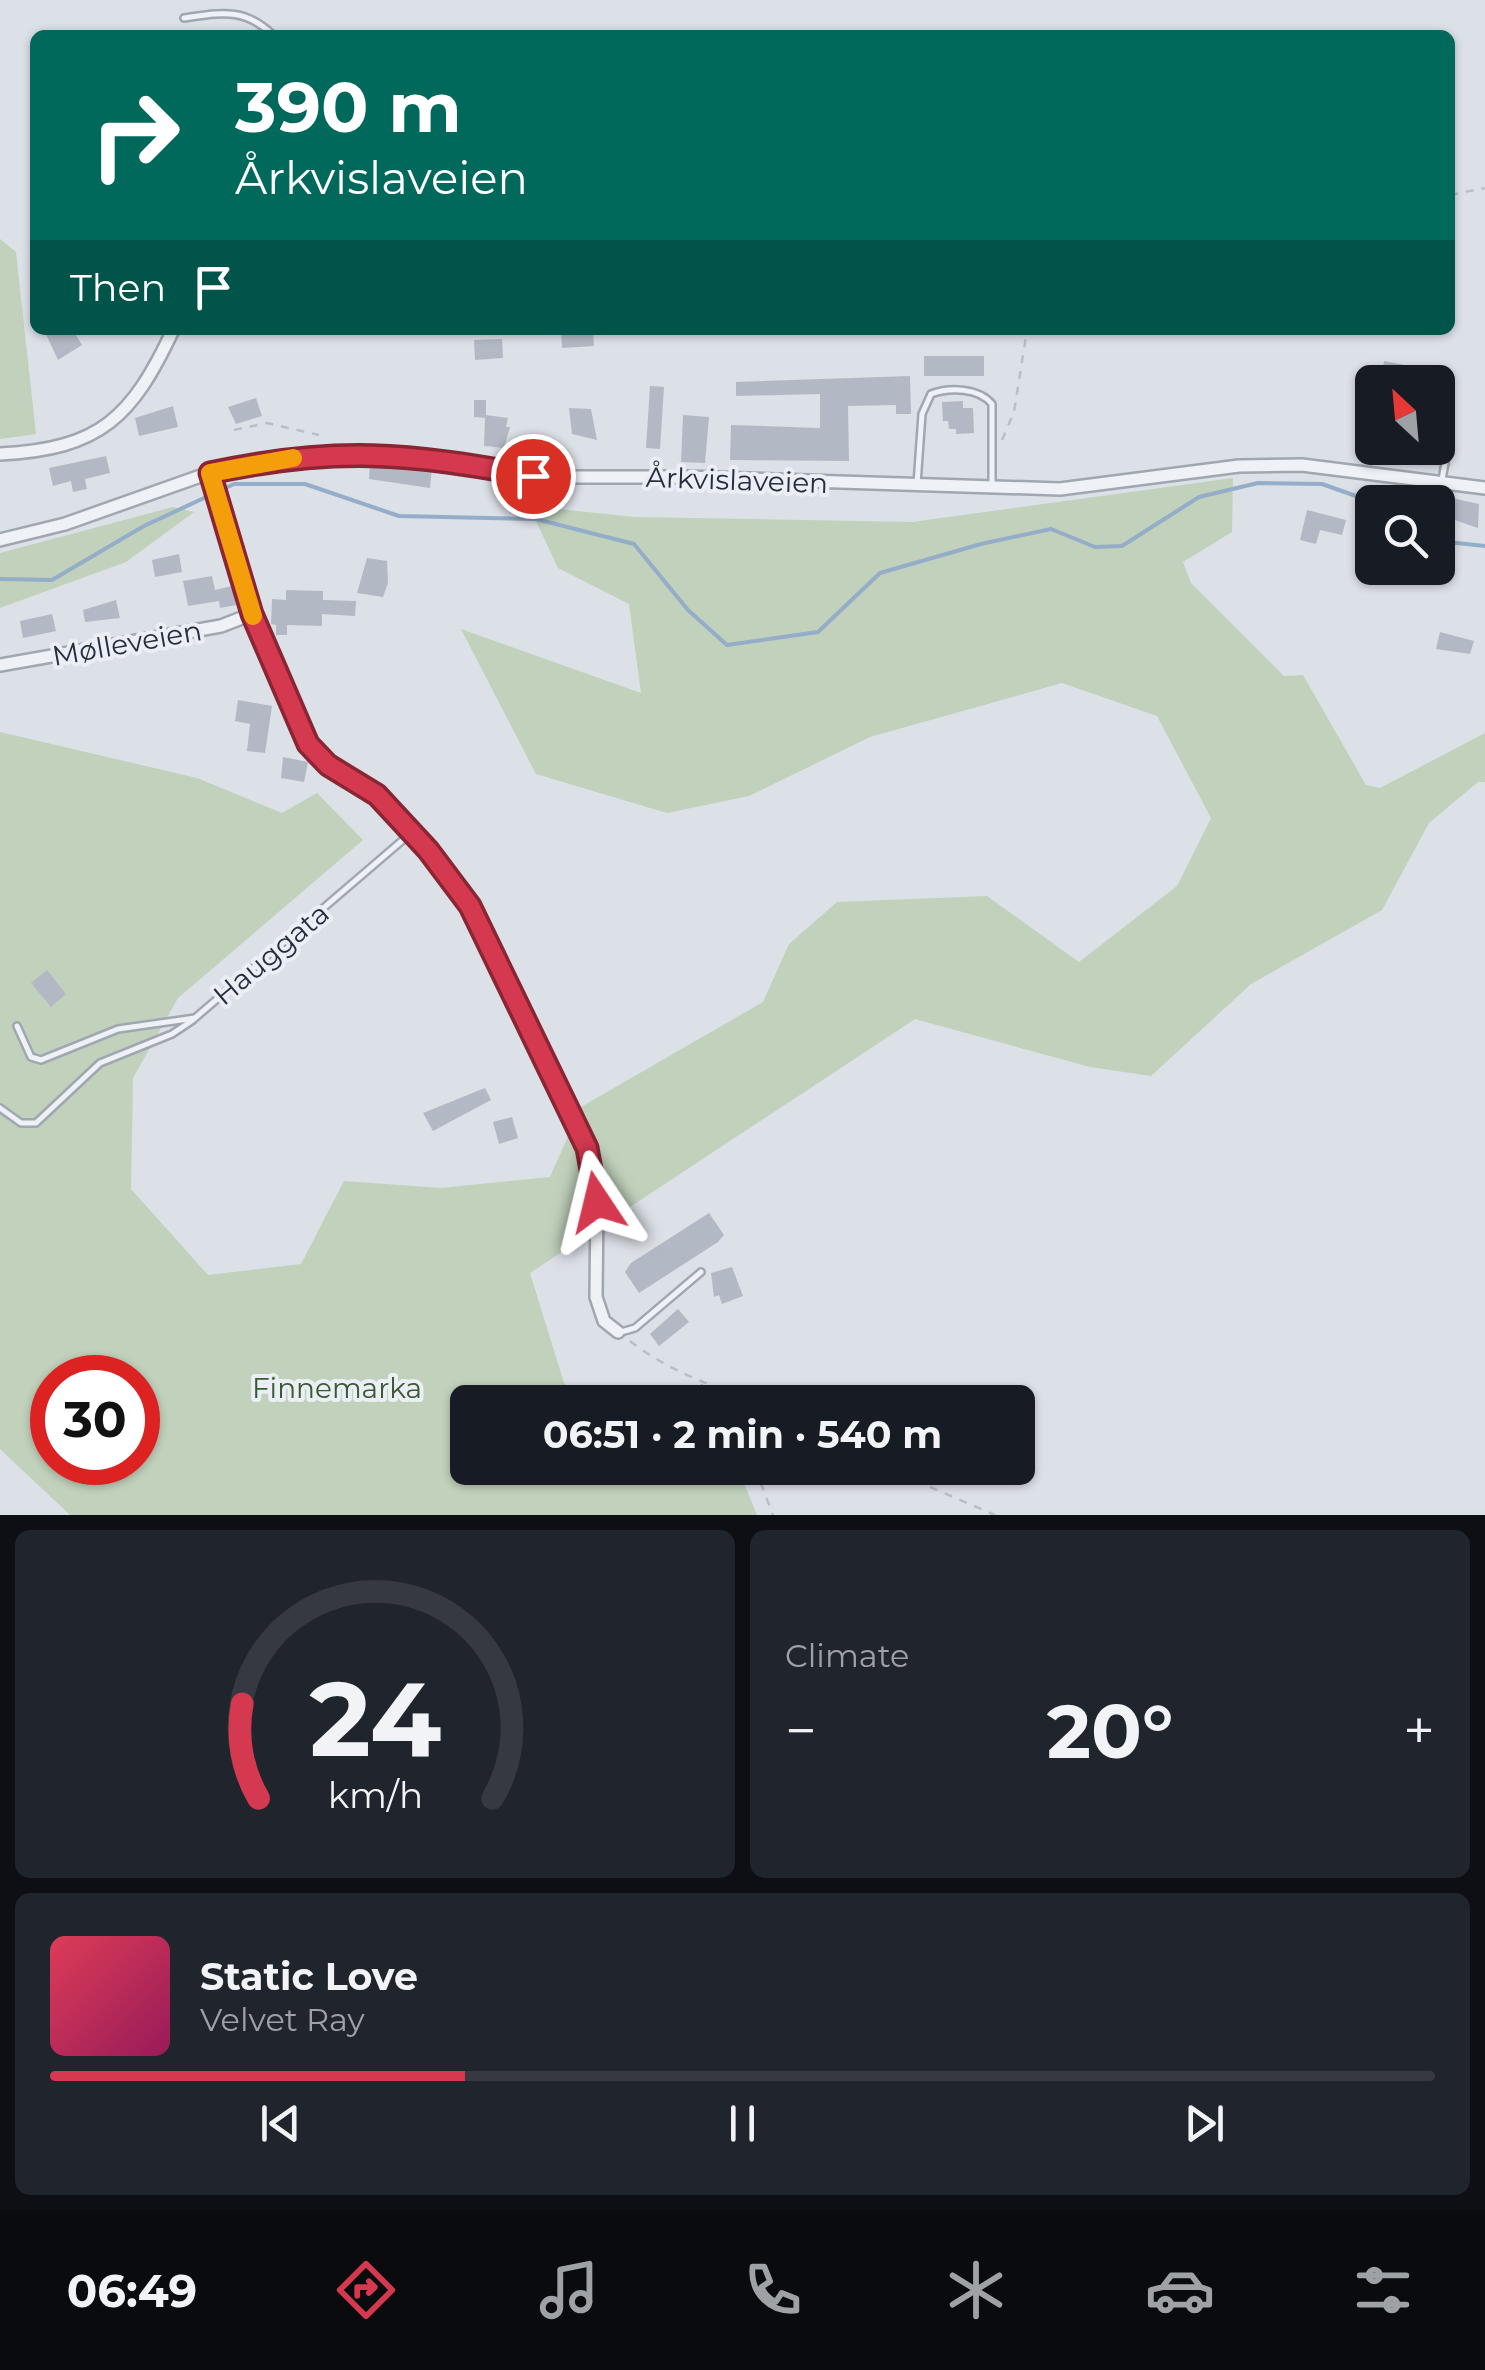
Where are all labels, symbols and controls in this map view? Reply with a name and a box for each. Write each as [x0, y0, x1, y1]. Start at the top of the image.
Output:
text: 390 m [235, 64, 462, 150]
icon: right [70, 70, 200, 200]
text: Årkvislaveien [235, 150, 528, 205]
icon: arrive [186, 260, 241, 315]
text: Then [70, 264, 166, 311]
north arrow [1355, 365, 1455, 465]
map controls [1355, 365, 1455, 585]
pin [491, 434, 576, 519]
icon: arrive [506, 449, 561, 504]
street label: Årkvislaveien [645, 460, 829, 500]
button: search [1355, 485, 1455, 585]
street label: Mølleveien [50, 613, 204, 673]
street label: Hauggata [206, 896, 336, 1012]
position arrow [545, 1150, 649, 1254]
speed limit sign: 30 [30, 1355, 160, 1485]
park label: Finnemarka [252, 1371, 422, 1405]
text: 06:51 · 2 min · 540 m [543, 1411, 942, 1458]
text: Climate [785, 1636, 909, 1675]
text: 24 [309, 1655, 441, 1782]
text: 20° [1047, 1685, 1173, 1777]
text: − [785, 1697, 817, 1764]
text: + [1403, 1697, 1435, 1764]
text: km/h [327, 1773, 423, 1817]
text: Static Love [200, 1953, 418, 2000]
text: Velvet Ray [200, 2000, 365, 2039]
icon: previous [253, 2096, 308, 2151]
icon: pause [715, 2096, 770, 2151]
icon: next [1177, 2096, 1232, 2151]
icon: directions [331, 2255, 401, 2325]
icon: music [534, 2255, 604, 2325]
icon: phone [738, 2255, 808, 2325]
icon: climate [941, 2255, 1011, 2325]
icon: car [1145, 2255, 1215, 2325]
icon: filters [1348, 2255, 1418, 2325]
text: 06:49 [67, 2263, 197, 2318]

